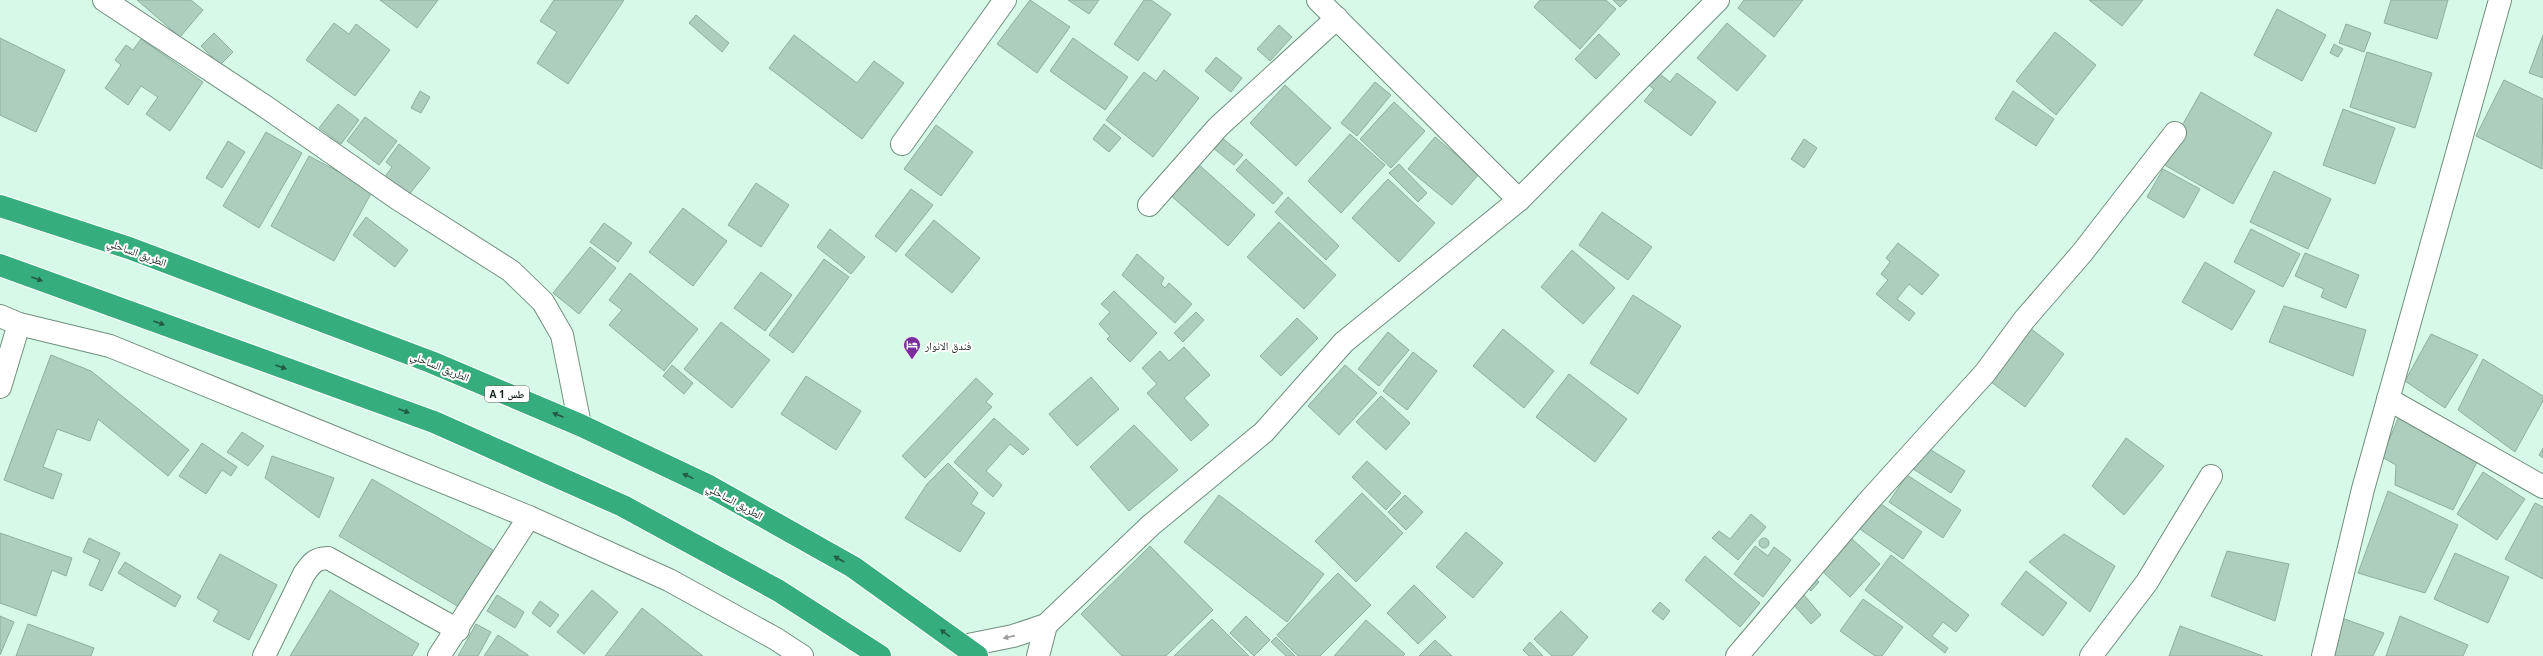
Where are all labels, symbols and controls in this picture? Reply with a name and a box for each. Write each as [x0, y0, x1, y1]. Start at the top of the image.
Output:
street label: الطريق الساحلي [105, 234, 169, 271]
one-way arrow [31, 276, 43, 282]
one-way arrow [153, 321, 165, 327]
hotel icon: فندق الانوار [902, 335, 922, 360]
place label: فندق الانوار [924, 338, 972, 353]
street label: الطريق الساحلي [408, 347, 472, 386]
one-way arrow [276, 364, 288, 370]
road number: A 1 طس [485, 386, 529, 402]
one-way arrow [398, 408, 410, 414]
one-way arrow [552, 412, 563, 418]
one-way arrow [683, 473, 694, 479]
street label: الطريق الساحلي [703, 479, 766, 524]
one-way arrow [833, 556, 845, 563]
one-way arrow [940, 629, 951, 637]
one-way arrow [1003, 634, 1015, 640]

